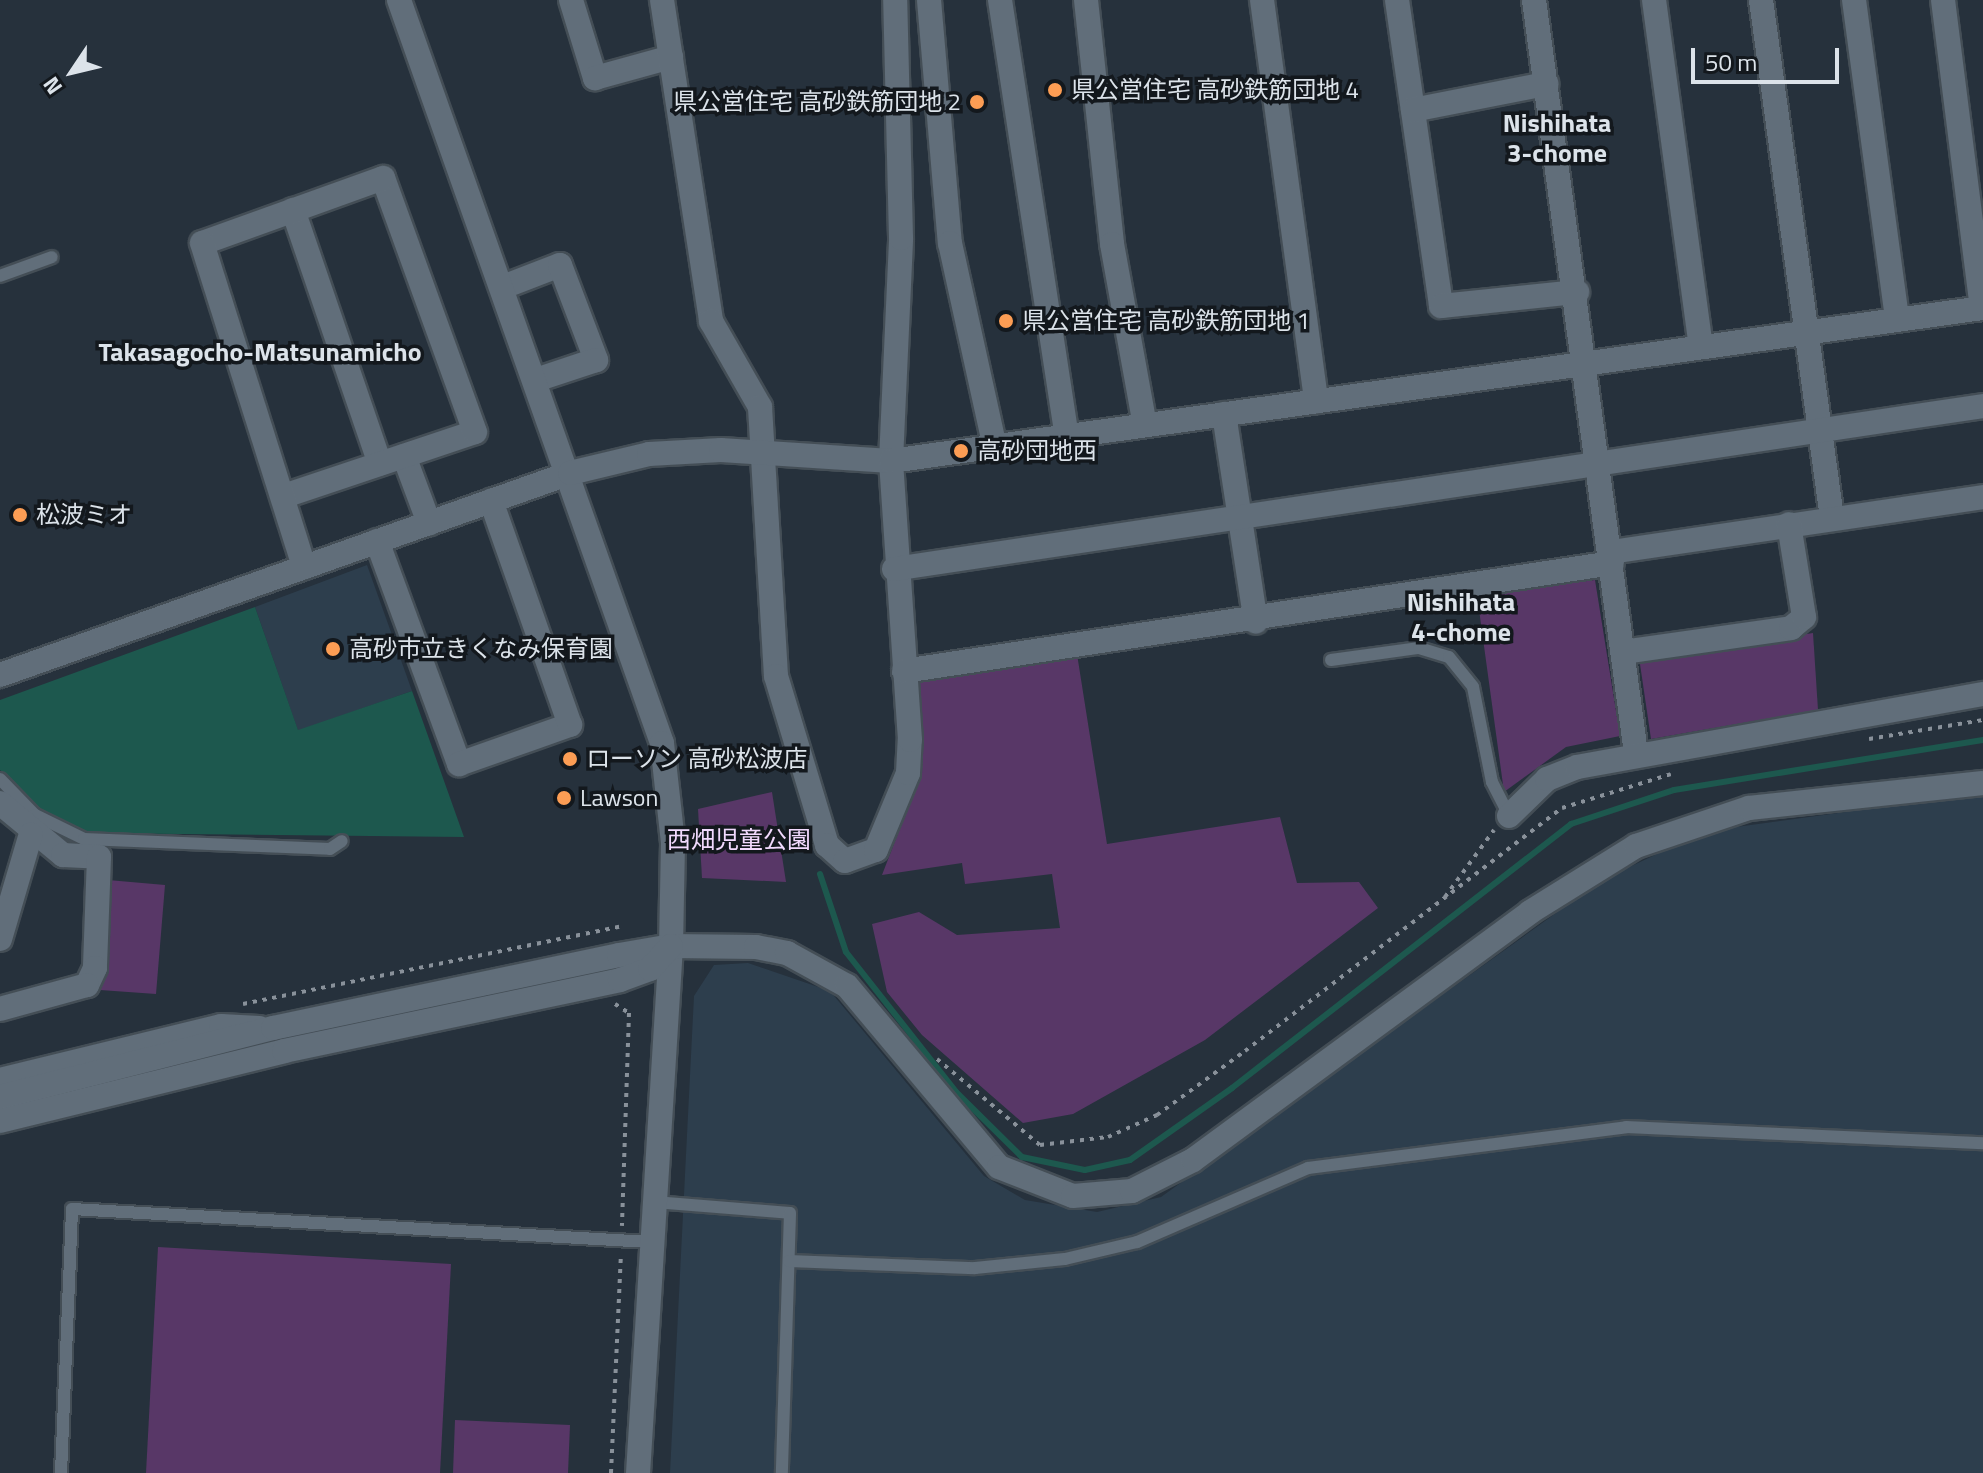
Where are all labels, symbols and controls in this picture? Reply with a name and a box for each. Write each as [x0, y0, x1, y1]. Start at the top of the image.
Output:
north arrow [32, 32, 112, 112]
scale bar [1695, 32, 1843, 82]
text: 50 m [1705, 44, 1757, 80]
text: N [34, 70, 71, 102]
place label: 県公営住宅 高砂鉄筋団地 4 [1071, 76, 1359, 104]
marker: 県公営住宅 高砂鉄筋団地 4 [1046, 81, 1064, 99]
place label: 県公営住宅 高砂鉄筋団地 2 [673, 88, 961, 116]
marker: 県公営住宅 高砂鉄筋団地 2 [968, 93, 986, 111]
district label: Nishihata 3-chome [1503, 107, 1611, 168]
place label: 県公営住宅 高砂鉄筋団地 1 [1022, 307, 1310, 335]
marker: 県公営住宅 高砂鉄筋団地 1 [997, 312, 1015, 330]
district label: Takasagocho-Matsunamicho [98, 336, 422, 368]
place label: 高砂団地西 [977, 437, 1097, 465]
marker: 高砂団地西 [952, 442, 970, 460]
place label: 松波ミオ [36, 501, 132, 529]
marker: 松波ミオ [11, 506, 29, 524]
district label: Nishihata 4-chome [1407, 586, 1515, 648]
place label: 高砂市立きくなみ保育園 [349, 635, 613, 663]
marker: 高砂市立きくなみ保育園 [324, 640, 342, 658]
place label: ローソン 高砂松波店 [586, 745, 807, 773]
marker: ローソン 高砂松波店 [561, 750, 579, 768]
place label: Lawson [580, 784, 658, 812]
marker: Lawson [555, 789, 573, 807]
park label: 西畑児童公園 [667, 826, 811, 854]

